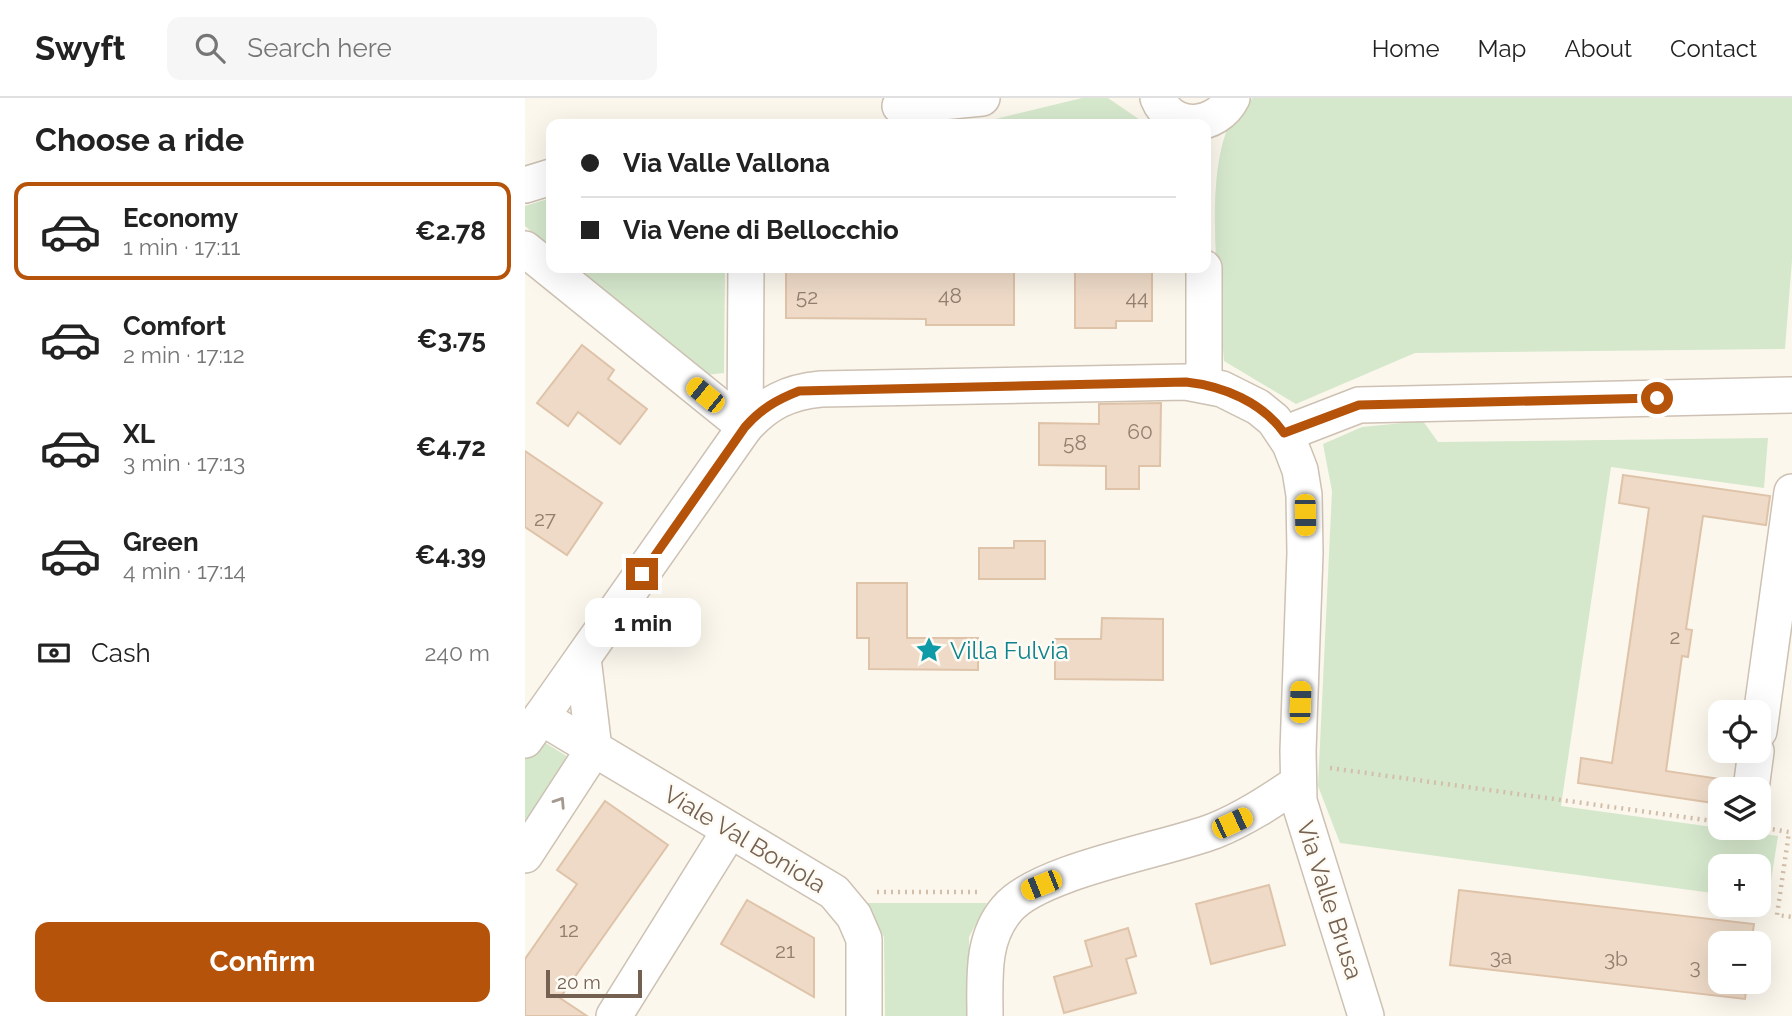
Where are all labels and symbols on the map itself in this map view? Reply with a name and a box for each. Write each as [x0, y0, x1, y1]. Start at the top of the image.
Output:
house number: 48 [938, 283, 962, 308]
house number: 52 [796, 284, 818, 309]
house number: 44 [1126, 285, 1148, 310]
car [683, 374, 728, 416]
route start [1641, 382, 1673, 414]
house number: 60 [1127, 419, 1153, 444]
house number: 58 [1063, 430, 1087, 455]
car [1295, 494, 1316, 536]
house number: 27 [534, 506, 557, 531]
route end [626, 558, 658, 590]
callout: 1 min [584, 598, 700, 648]
house number: 2 [1670, 624, 1680, 649]
place icon: Villa Fulvia [914, 635, 944, 665]
place label: Villa Fulvia [950, 636, 1069, 665]
car [1289, 681, 1312, 723]
street label: Viale Val Boniola [659, 779, 831, 899]
one-way arrow [551, 797, 564, 810]
car [1209, 805, 1256, 841]
street label: Via Valle Brusa [1291, 817, 1369, 983]
car [1018, 867, 1065, 903]
house number: 12 [559, 917, 579, 942]
house number: 21 [775, 938, 795, 963]
house number: 3a [1490, 944, 1512, 969]
house number: 3b [1604, 946, 1628, 971]
house number: 3 [1689, 954, 1701, 979]
scale bar [546, 967, 642, 999]

